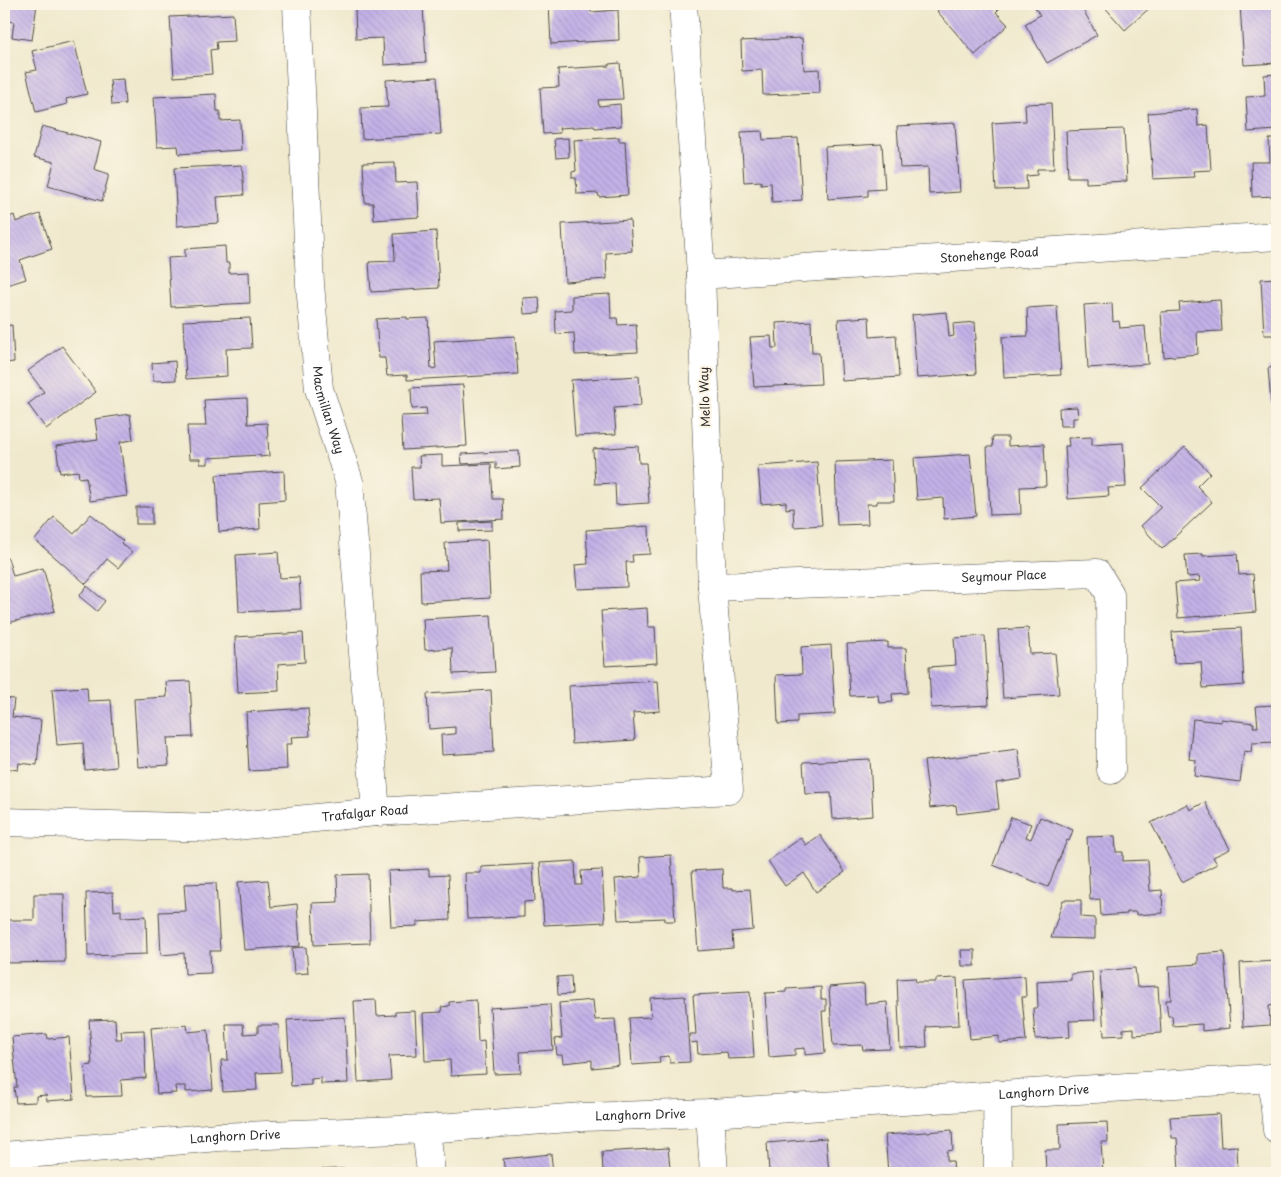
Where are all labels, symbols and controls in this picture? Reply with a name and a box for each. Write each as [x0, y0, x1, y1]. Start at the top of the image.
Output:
street label: Stonehenge Road [939, 242, 1039, 267]
street label: Macmillan Way [309, 365, 350, 456]
street label: Mello Way [694, 366, 714, 428]
street label: Seymour Place [961, 565, 1047, 586]
street label: Trafalgar Road [321, 800, 409, 825]
street label: Langhorn Drive [998, 1079, 1090, 1103]
street label: Langhorn Drive [595, 1104, 686, 1125]
street label: Langhorn Drive [189, 1125, 281, 1147]

